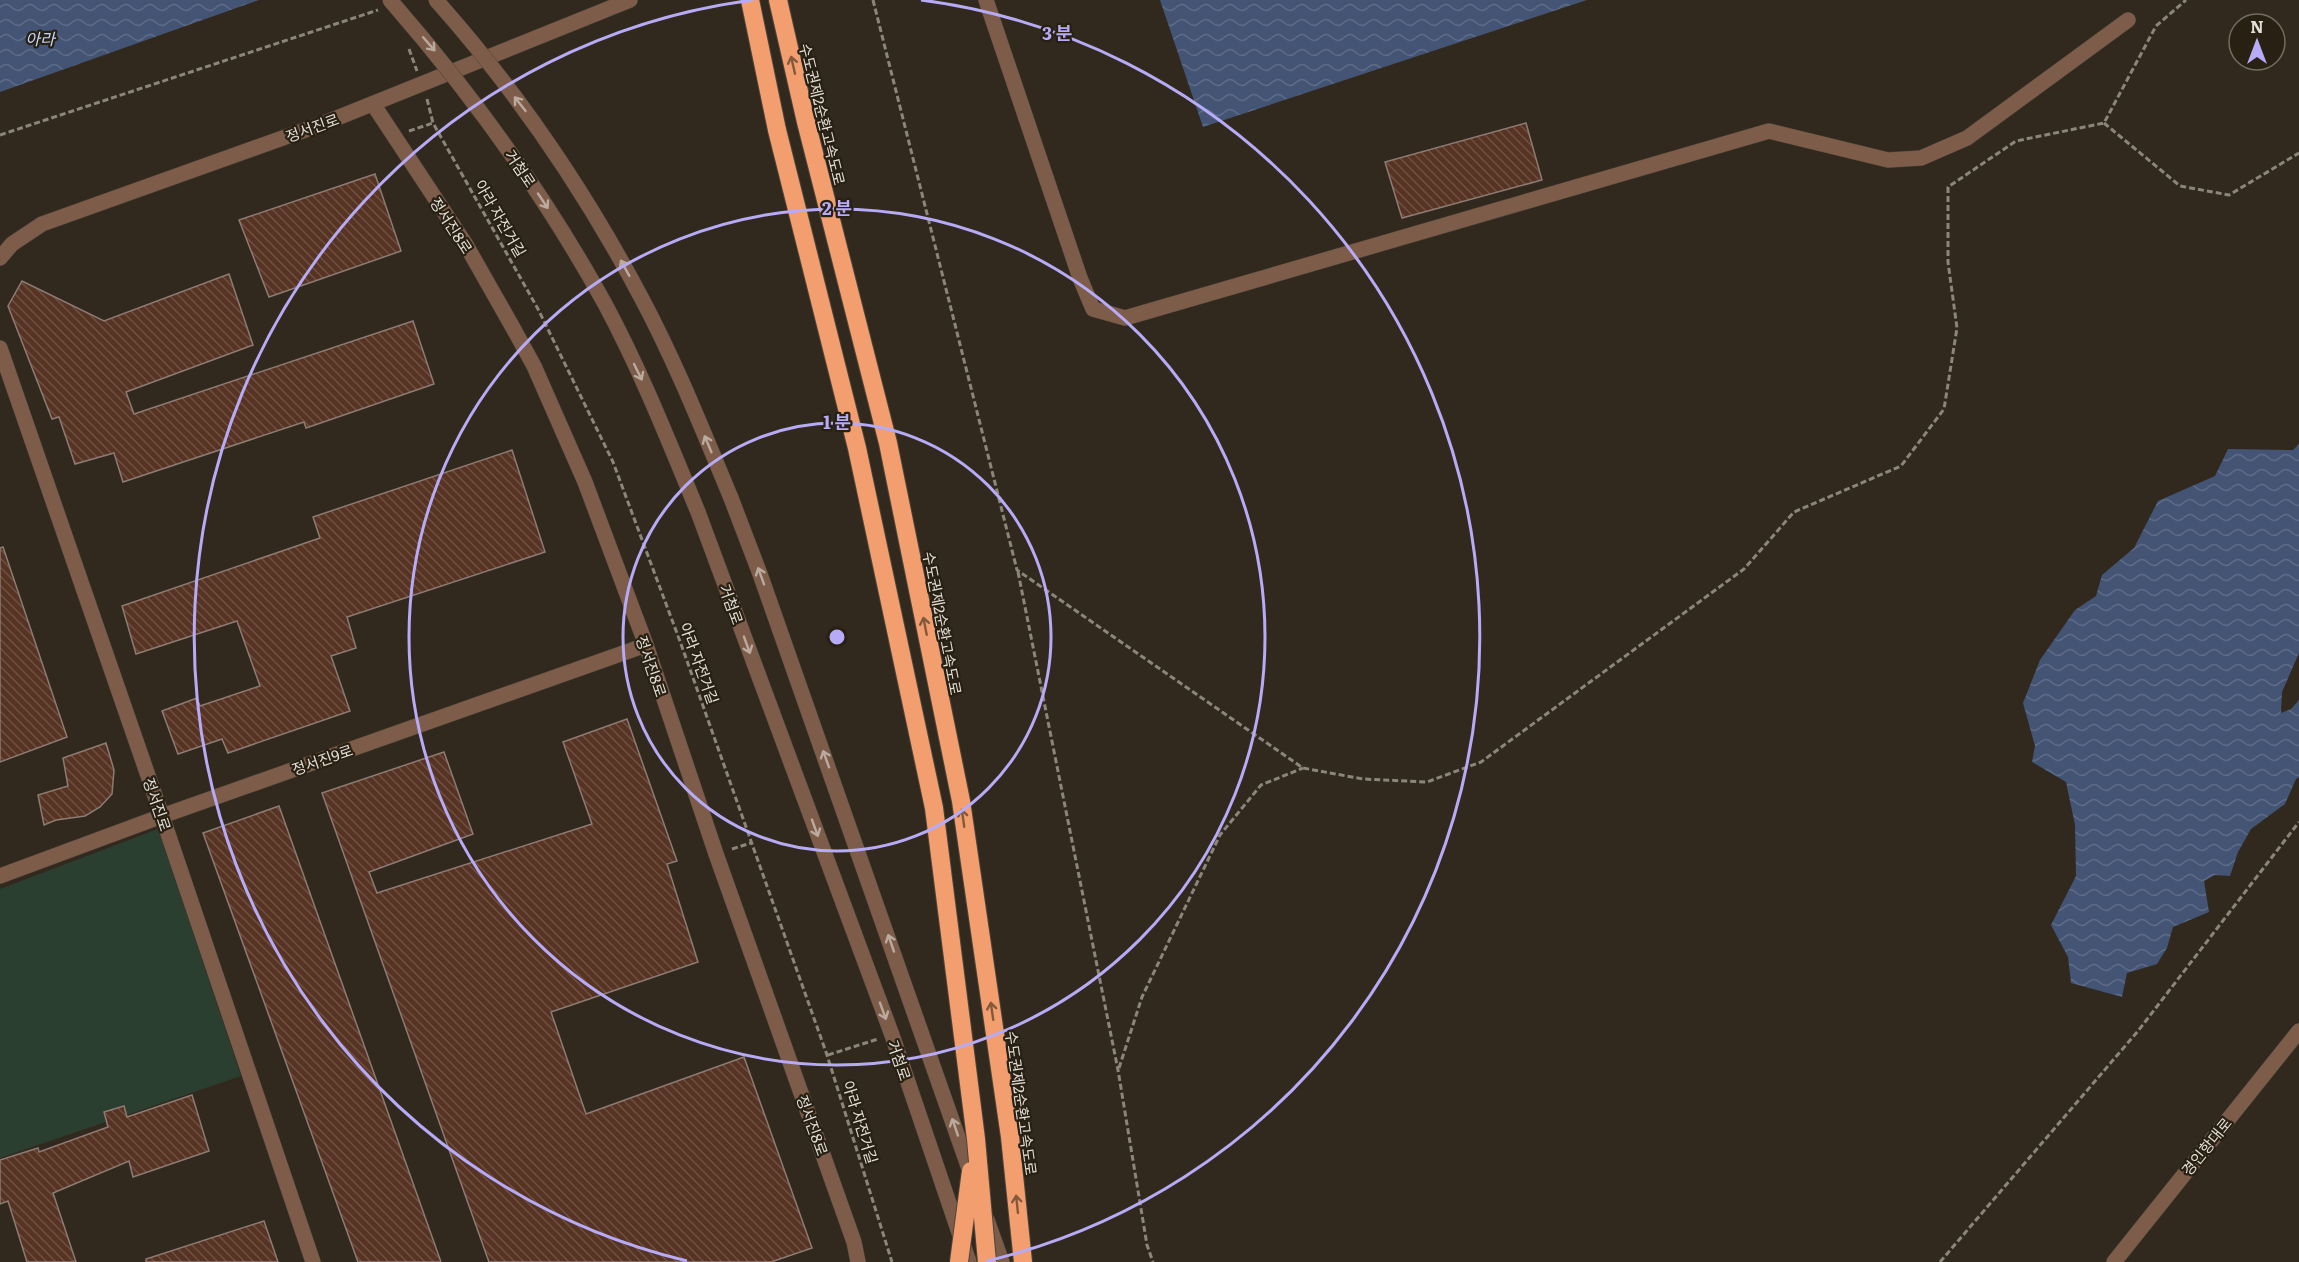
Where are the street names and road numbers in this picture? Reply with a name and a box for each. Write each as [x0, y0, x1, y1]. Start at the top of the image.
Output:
street label: 수도권제2순환고속도로 [794, 41, 852, 187]
street label: 정서진로 [282, 107, 342, 147]
street label: 거첨로 [500, 144, 542, 192]
street label: 아라 자전거길 [470, 175, 532, 261]
street label: 정서진8로 [425, 192, 479, 258]
street label: 수도권제2순환고속도로 [918, 549, 968, 697]
street label: 거첨로 [714, 581, 750, 627]
street label: 아라 자전거길 [675, 619, 725, 707]
street label: 정서진8로 [631, 632, 673, 700]
street label: 정서진9로 [288, 738, 356, 780]
street label: 정서진로 [138, 774, 178, 834]
street label: 수도권제2순환고속도로 [1000, 1029, 1044, 1177]
street label: 거첨로 [882, 1037, 918, 1083]
street label: 아라 자전거길 [837, 1078, 885, 1166]
street label: 정서진8로 [791, 1091, 835, 1159]
street label: 경인항대로 [2175, 1112, 2237, 1180]

